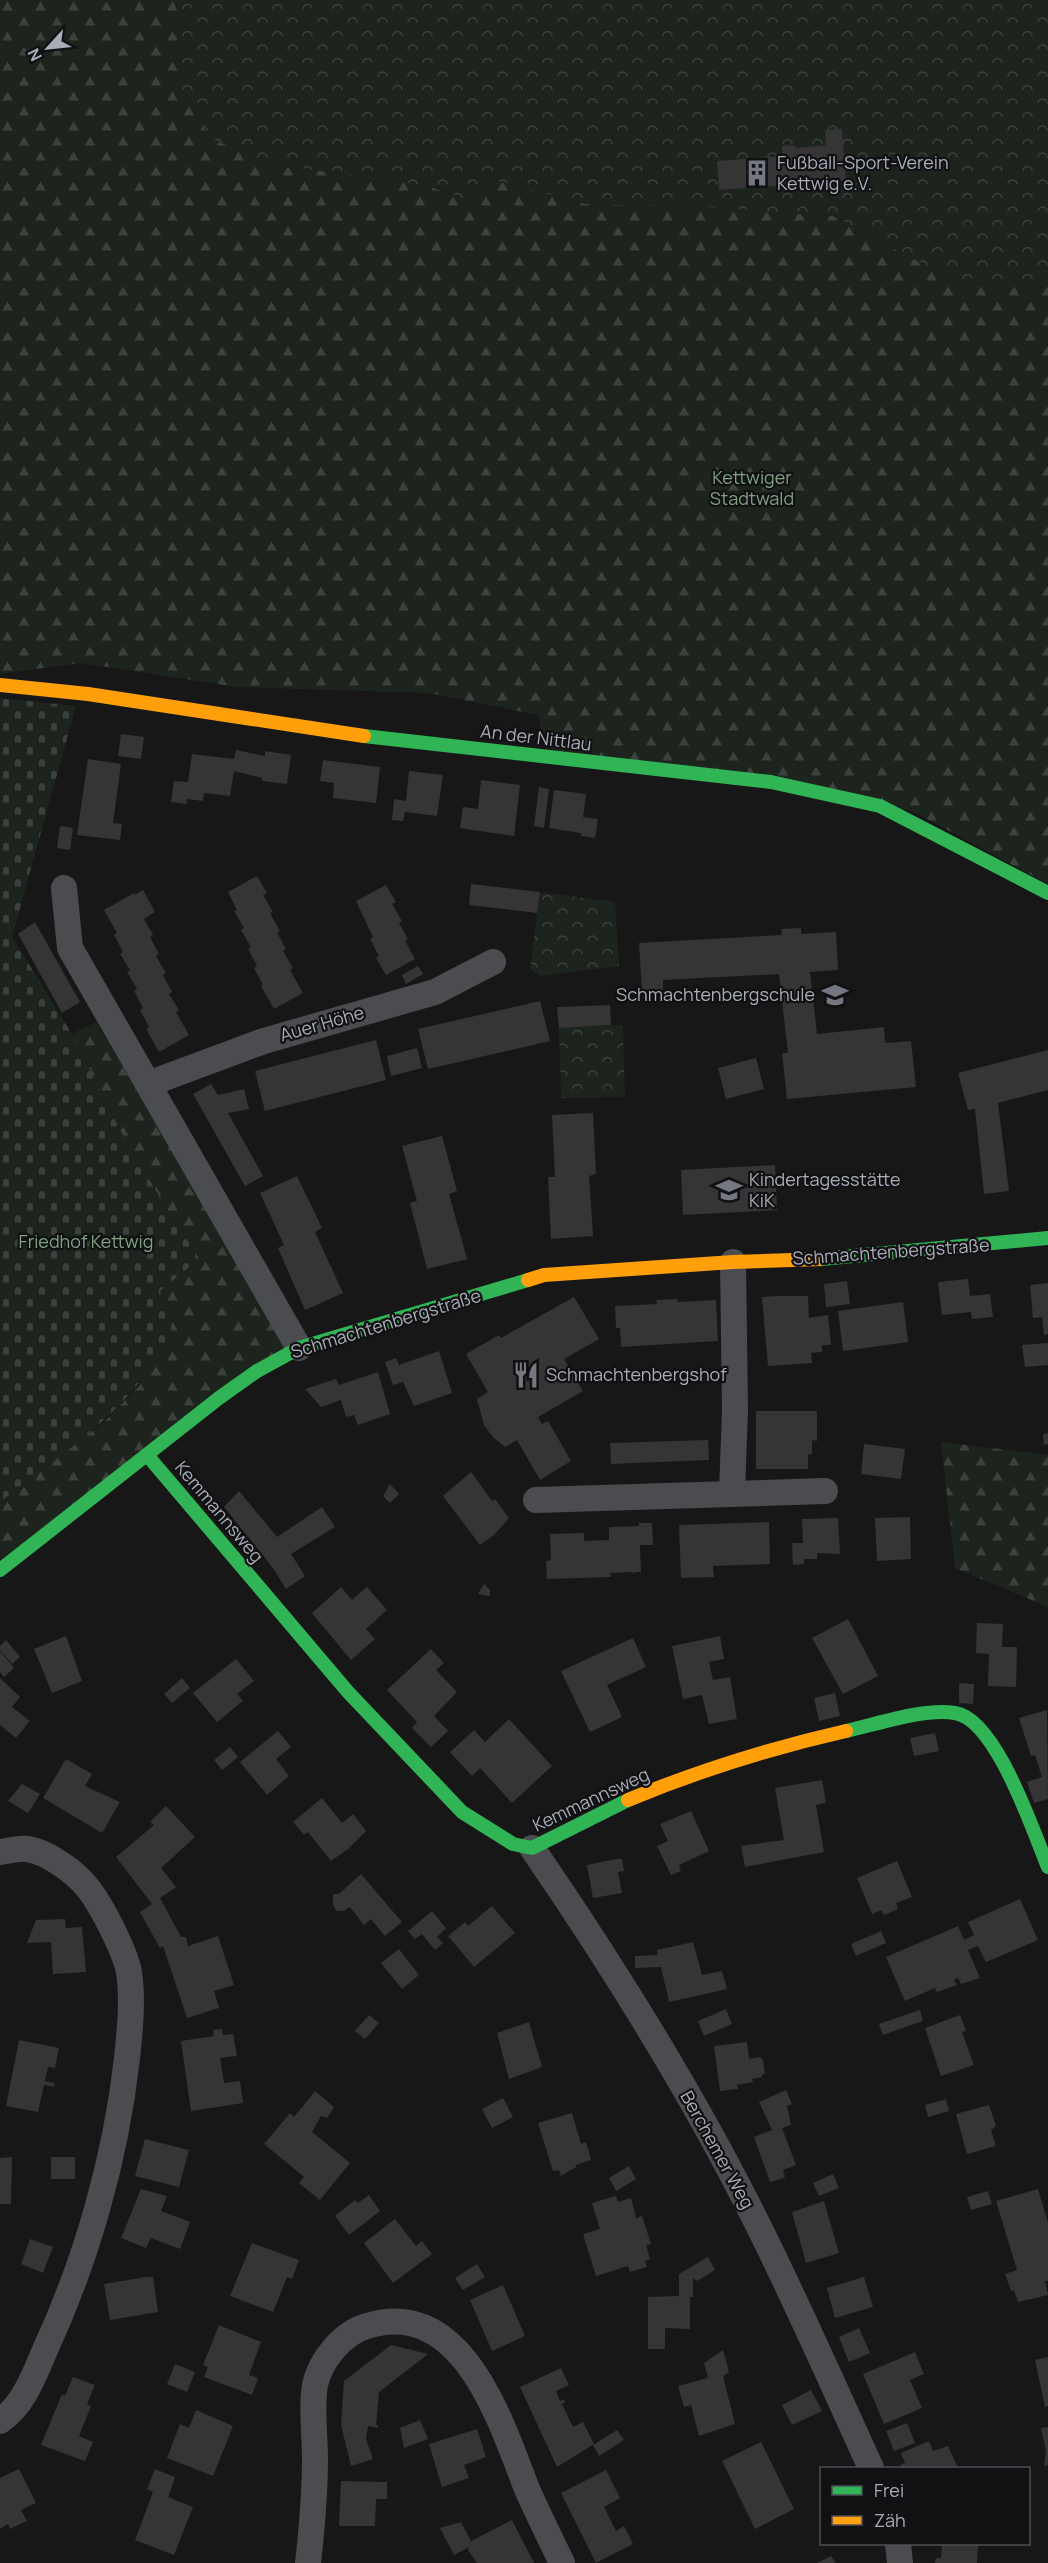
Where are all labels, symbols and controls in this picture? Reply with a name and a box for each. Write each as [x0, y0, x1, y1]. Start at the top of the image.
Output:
north arrow [18, 18, 78, 78]
text: N [22, 45, 47, 65]
place label: Fußball-Sport-Verein Kettwig e.V. [777, 150, 949, 195]
building icon: Fußball-Sport-Verein Kettwig e.V. [742, 158, 772, 188]
park label: Kettwiger Stadtwald [710, 465, 794, 510]
street label: An der Nittlau [479, 718, 593, 756]
school or university icon: Schmachtenbergschule [820, 980, 850, 1010]
place label: Schmachtenbergschule [616, 982, 815, 1006]
street label: Auer Höhe [277, 1000, 367, 1047]
place label: Kindertagesstätte KiK [749, 1167, 901, 1212]
school or university icon: Kindertagesstätte KiK [714, 1175, 744, 1205]
park label: Friedhof Kettwig [19, 1229, 153, 1253]
street label: Schmachtenbergstraße [792, 1232, 990, 1270]
street label: Schmachtenbergstraße [288, 1283, 484, 1363]
restaurant icon: Schmachtenbergshof [511, 1360, 541, 1390]
place label: Schmachtenbergshof [546, 1362, 727, 1386]
street label: Kemmannsweg [170, 1455, 269, 1567]
street label: Kemmannsweg [528, 1762, 653, 1837]
street label: Berchemer Weg [675, 2086, 760, 2213]
legend [820, 2467, 1030, 2545]
text: Frei [874, 2478, 904, 2502]
text: Zäh [874, 2508, 906, 2532]

